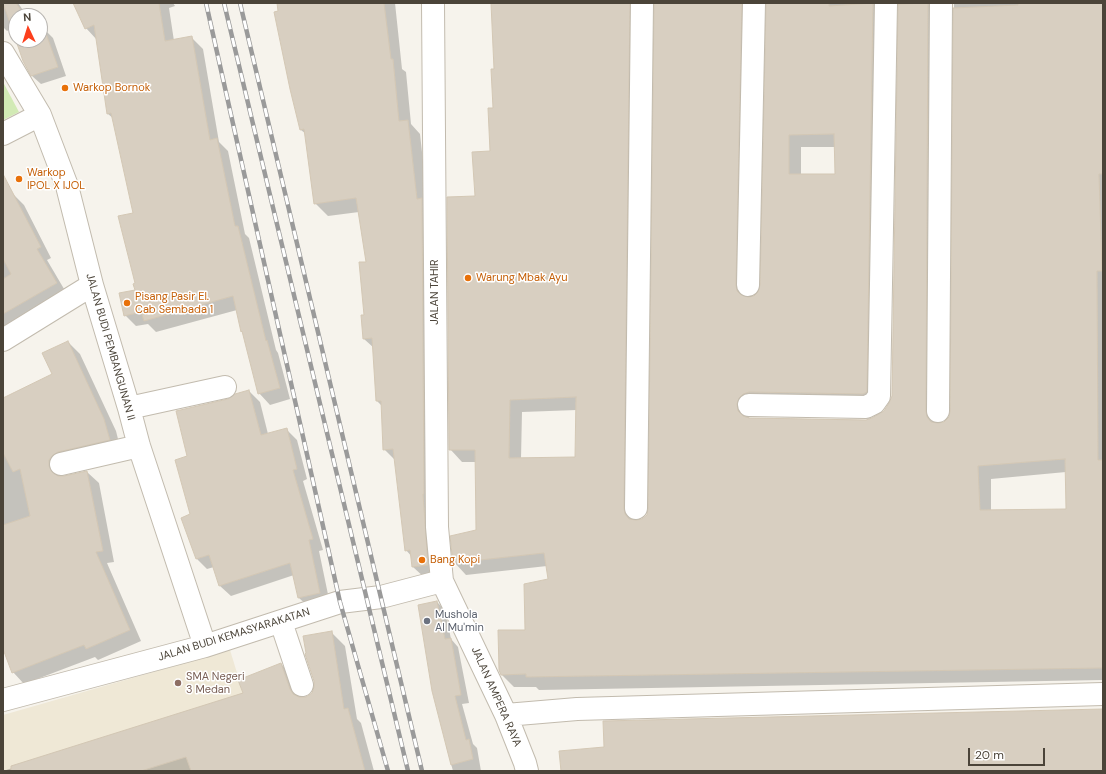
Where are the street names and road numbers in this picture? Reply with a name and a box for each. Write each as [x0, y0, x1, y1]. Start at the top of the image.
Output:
street label: JALAN TAHIR [428, 259, 442, 325]
street label: JALAN BUDI PEMBANGUNAN II [83, 272, 137, 422]
street label: JALAN BUDI KEMASYARAKATAN [156, 606, 312, 664]
street label: JALAN AMPERA RAYA [468, 645, 524, 749]

